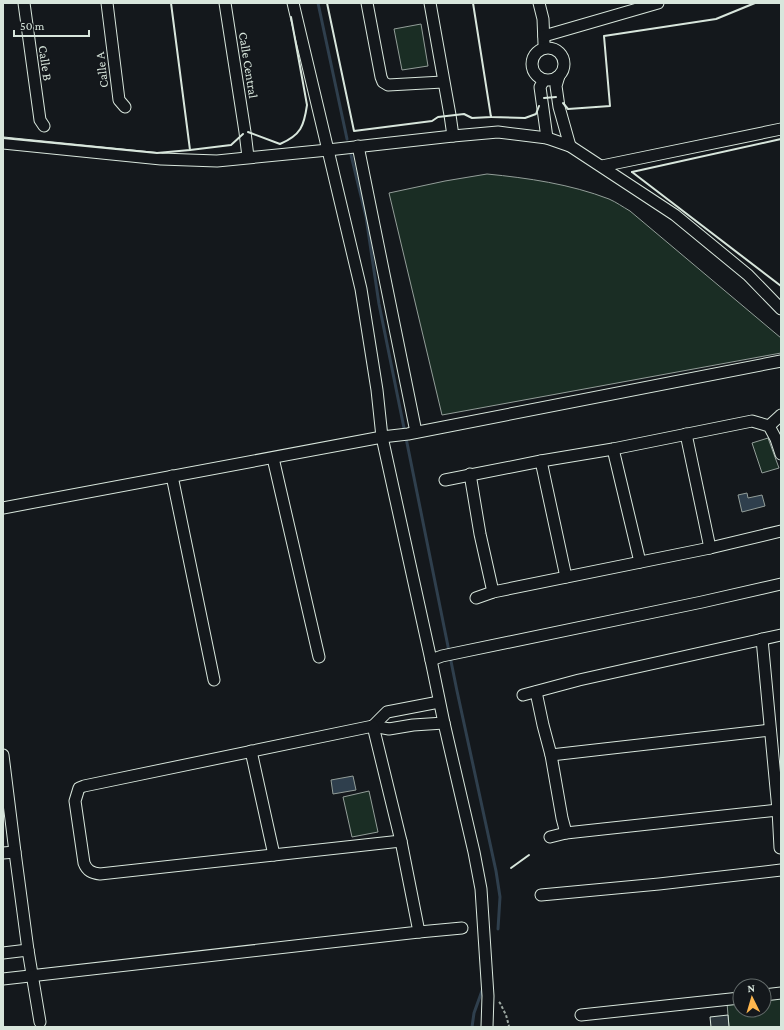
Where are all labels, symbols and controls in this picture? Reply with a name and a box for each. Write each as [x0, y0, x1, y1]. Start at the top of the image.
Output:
scale bar [14, 12, 89, 38]
text: 50 m [20, 19, 45, 33]
street label: Calle Central [236, 31, 261, 100]
street label: Calle B [36, 44, 55, 82]
street label: Calle A [92, 51, 111, 89]
north arrow [732, 978, 772, 1018]
text: N [747, 982, 756, 994]

